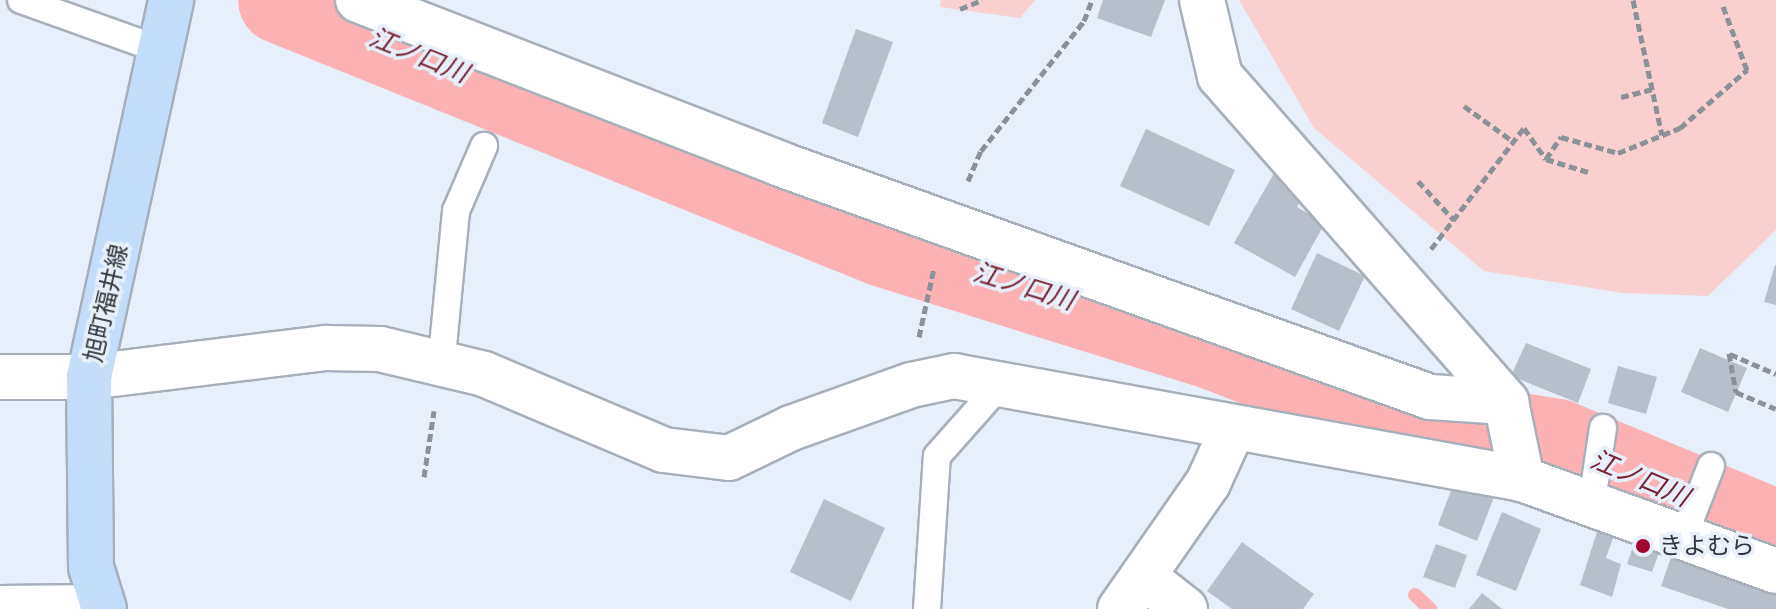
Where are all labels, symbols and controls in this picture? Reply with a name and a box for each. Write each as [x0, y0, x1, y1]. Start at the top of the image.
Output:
water label: 江ノ口川 [365, 21, 473, 89]
street label: 旭町福井線 [78, 241, 134, 365]
water label: 江ノ口川 [970, 256, 1078, 316]
water label: 江ノ口川 [1586, 443, 1694, 513]
place label: きよむら [1659, 532, 1755, 560]
marker: きよむら [1634, 537, 1652, 555]

